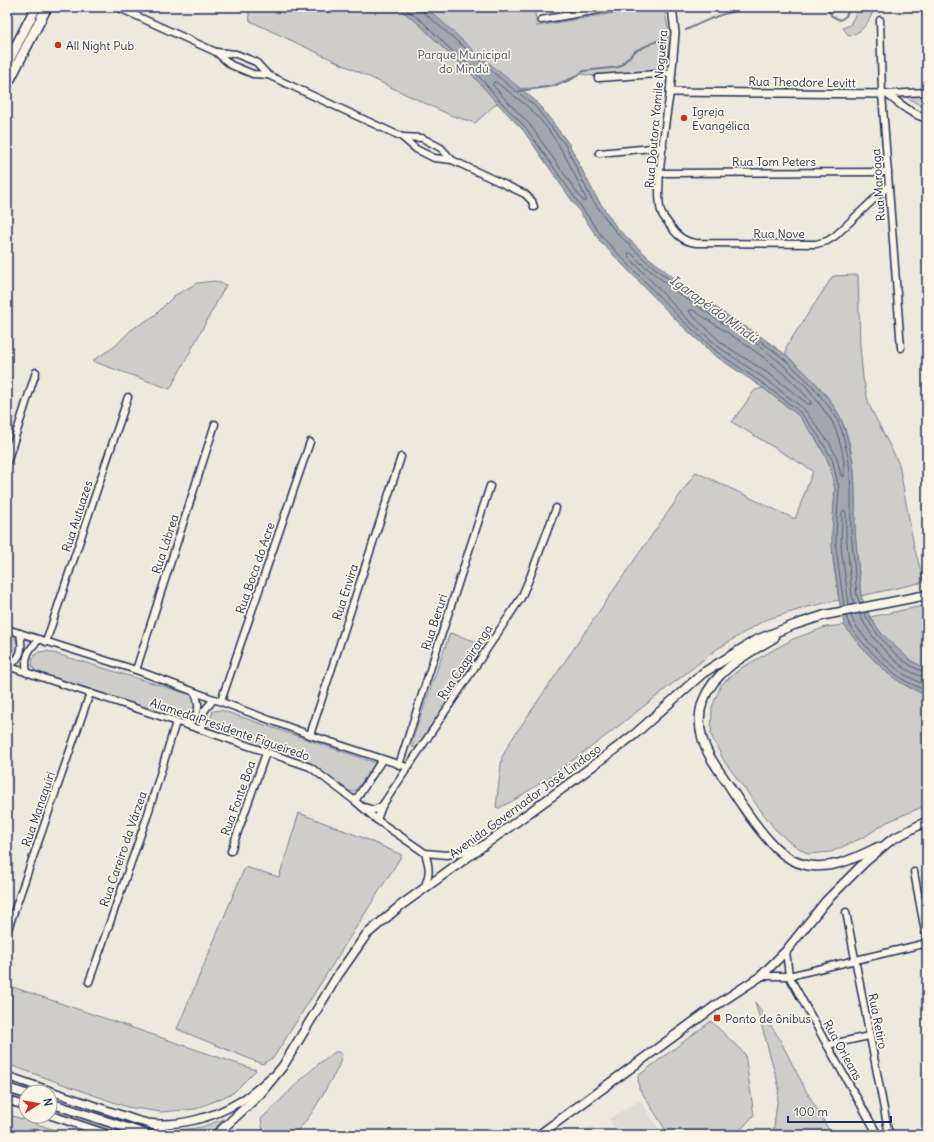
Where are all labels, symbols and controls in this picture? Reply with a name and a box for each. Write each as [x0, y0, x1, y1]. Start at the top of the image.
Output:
street label: Rua Doutora Yamile Nogueira [642, 29, 670, 189]
place label: All Night Pub [66, 38, 134, 53]
marker: All Night Pub [53, 40, 63, 50]
park label: Parque Municipal do Mindú [418, 47, 510, 76]
street label: Rua Theodore Levitt [748, 74, 856, 90]
place label: Igreja Evangélica [692, 104, 750, 133]
marker: Igreja Evangélica [679, 113, 689, 123]
street label: Rua Maroaga [868, 148, 888, 222]
street label: Rua Tom Peters [732, 154, 816, 169]
street label: Rua Nove [753, 226, 805, 241]
water label: Igarapé do Mindú [667, 271, 762, 347]
street label: Rua Autuazes [58, 478, 96, 554]
street label: Rua Lábrea [148, 512, 182, 576]
street label: Rua Boca do Acre [232, 520, 278, 616]
street label: Rua Envira [329, 562, 361, 622]
street label: Rua Beruri [418, 592, 450, 652]
street label: Rua Caapiranga [434, 621, 496, 702]
street label: Alameda Presidente Figueiredo [148, 695, 312, 764]
street label: Avenida Governador José Lindoso [446, 741, 604, 861]
street label: Rua Fonte Boa [217, 758, 259, 838]
street label: Rua Manaquiri [18, 769, 58, 849]
street label: Rua Careiro da Várzea [96, 789, 150, 909]
street label: Rua Retiro [865, 992, 891, 1050]
place label: Ponto de ônibus [725, 1011, 811, 1026]
marker: Ponto de ônibus [712, 1013, 722, 1023]
street label: Rua Orleans [820, 1017, 866, 1083]
north arrow [18, 1084, 58, 1124]
text: N [40, 1097, 55, 1107]
scale bar [788, 1098, 891, 1124]
text: 100 m [794, 1104, 828, 1119]

